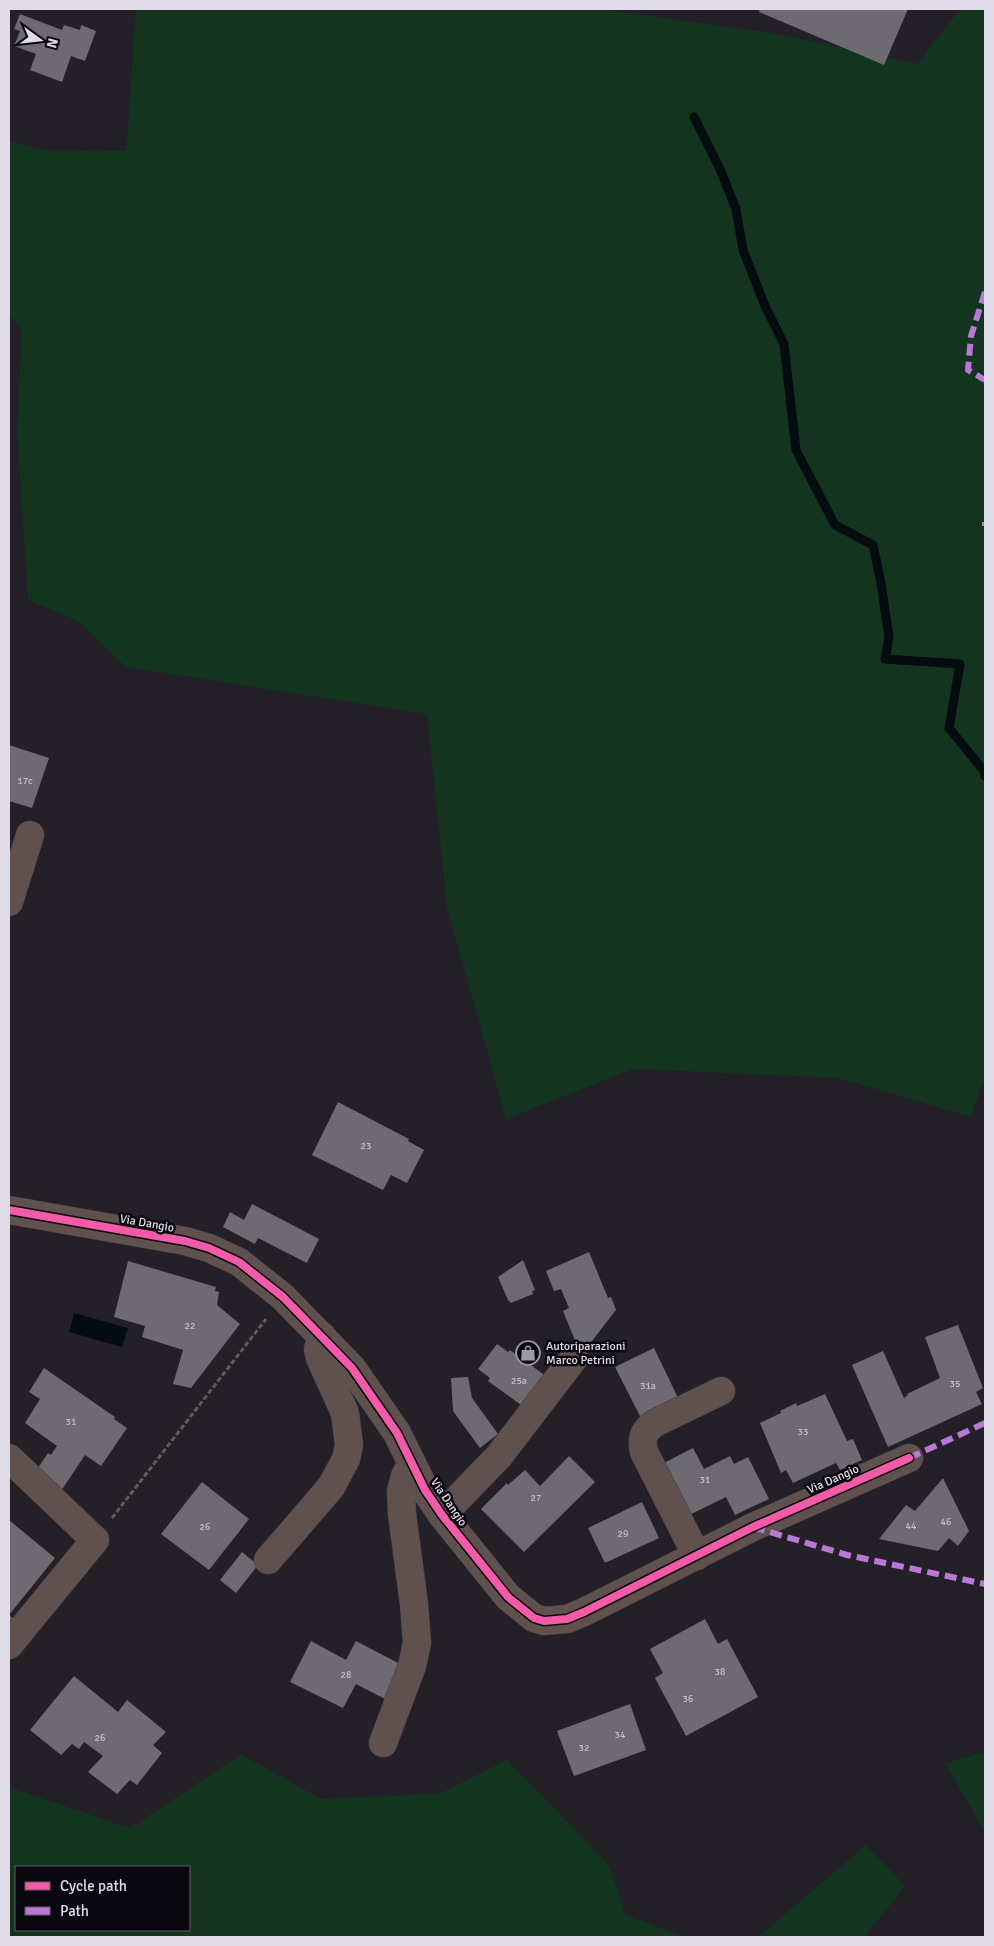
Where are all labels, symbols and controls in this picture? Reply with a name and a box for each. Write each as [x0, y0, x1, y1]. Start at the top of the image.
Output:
north arrow [15, 15, 65, 65]
text: N [43, 36, 62, 50]
house number: 17c [17, 775, 33, 787]
house number: 23 [361, 1140, 371, 1152]
street label: Via Dangio [119, 1211, 175, 1236]
house number: 22 [185, 1320, 195, 1332]
place label: Autoriparazioni Marco Petrini [546, 1339, 626, 1368]
shop icon: Autoriparazioni Marco Petrini [515, 1340, 541, 1366]
house number: 25a [511, 1375, 527, 1387]
house number: 35 [950, 1378, 960, 1390]
house number: 31a [640, 1380, 656, 1392]
house number: 31 [66, 1416, 76, 1428]
house number: 33 [798, 1426, 808, 1438]
street label: Via Dangio [805, 1461, 861, 1497]
house number: 31 [700, 1474, 710, 1486]
street label: Via Dangio [427, 1475, 470, 1529]
house number: 27 [531, 1492, 541, 1504]
house number: 46 [941, 1516, 951, 1528]
house number: 44 [906, 1520, 917, 1532]
house number: 26 [200, 1521, 210, 1533]
house number: 29 [618, 1528, 628, 1540]
house number: 38 [715, 1666, 725, 1678]
house number: 28 [341, 1669, 351, 1681]
house number: 36 [683, 1693, 693, 1705]
house number: 34 [615, 1729, 626, 1741]
house number: 26 [95, 1732, 105, 1744]
house number: 32 [579, 1742, 589, 1754]
legend [15, 1866, 190, 1931]
text: Cycle path [60, 1877, 127, 1895]
text: Path [60, 1902, 89, 1920]

